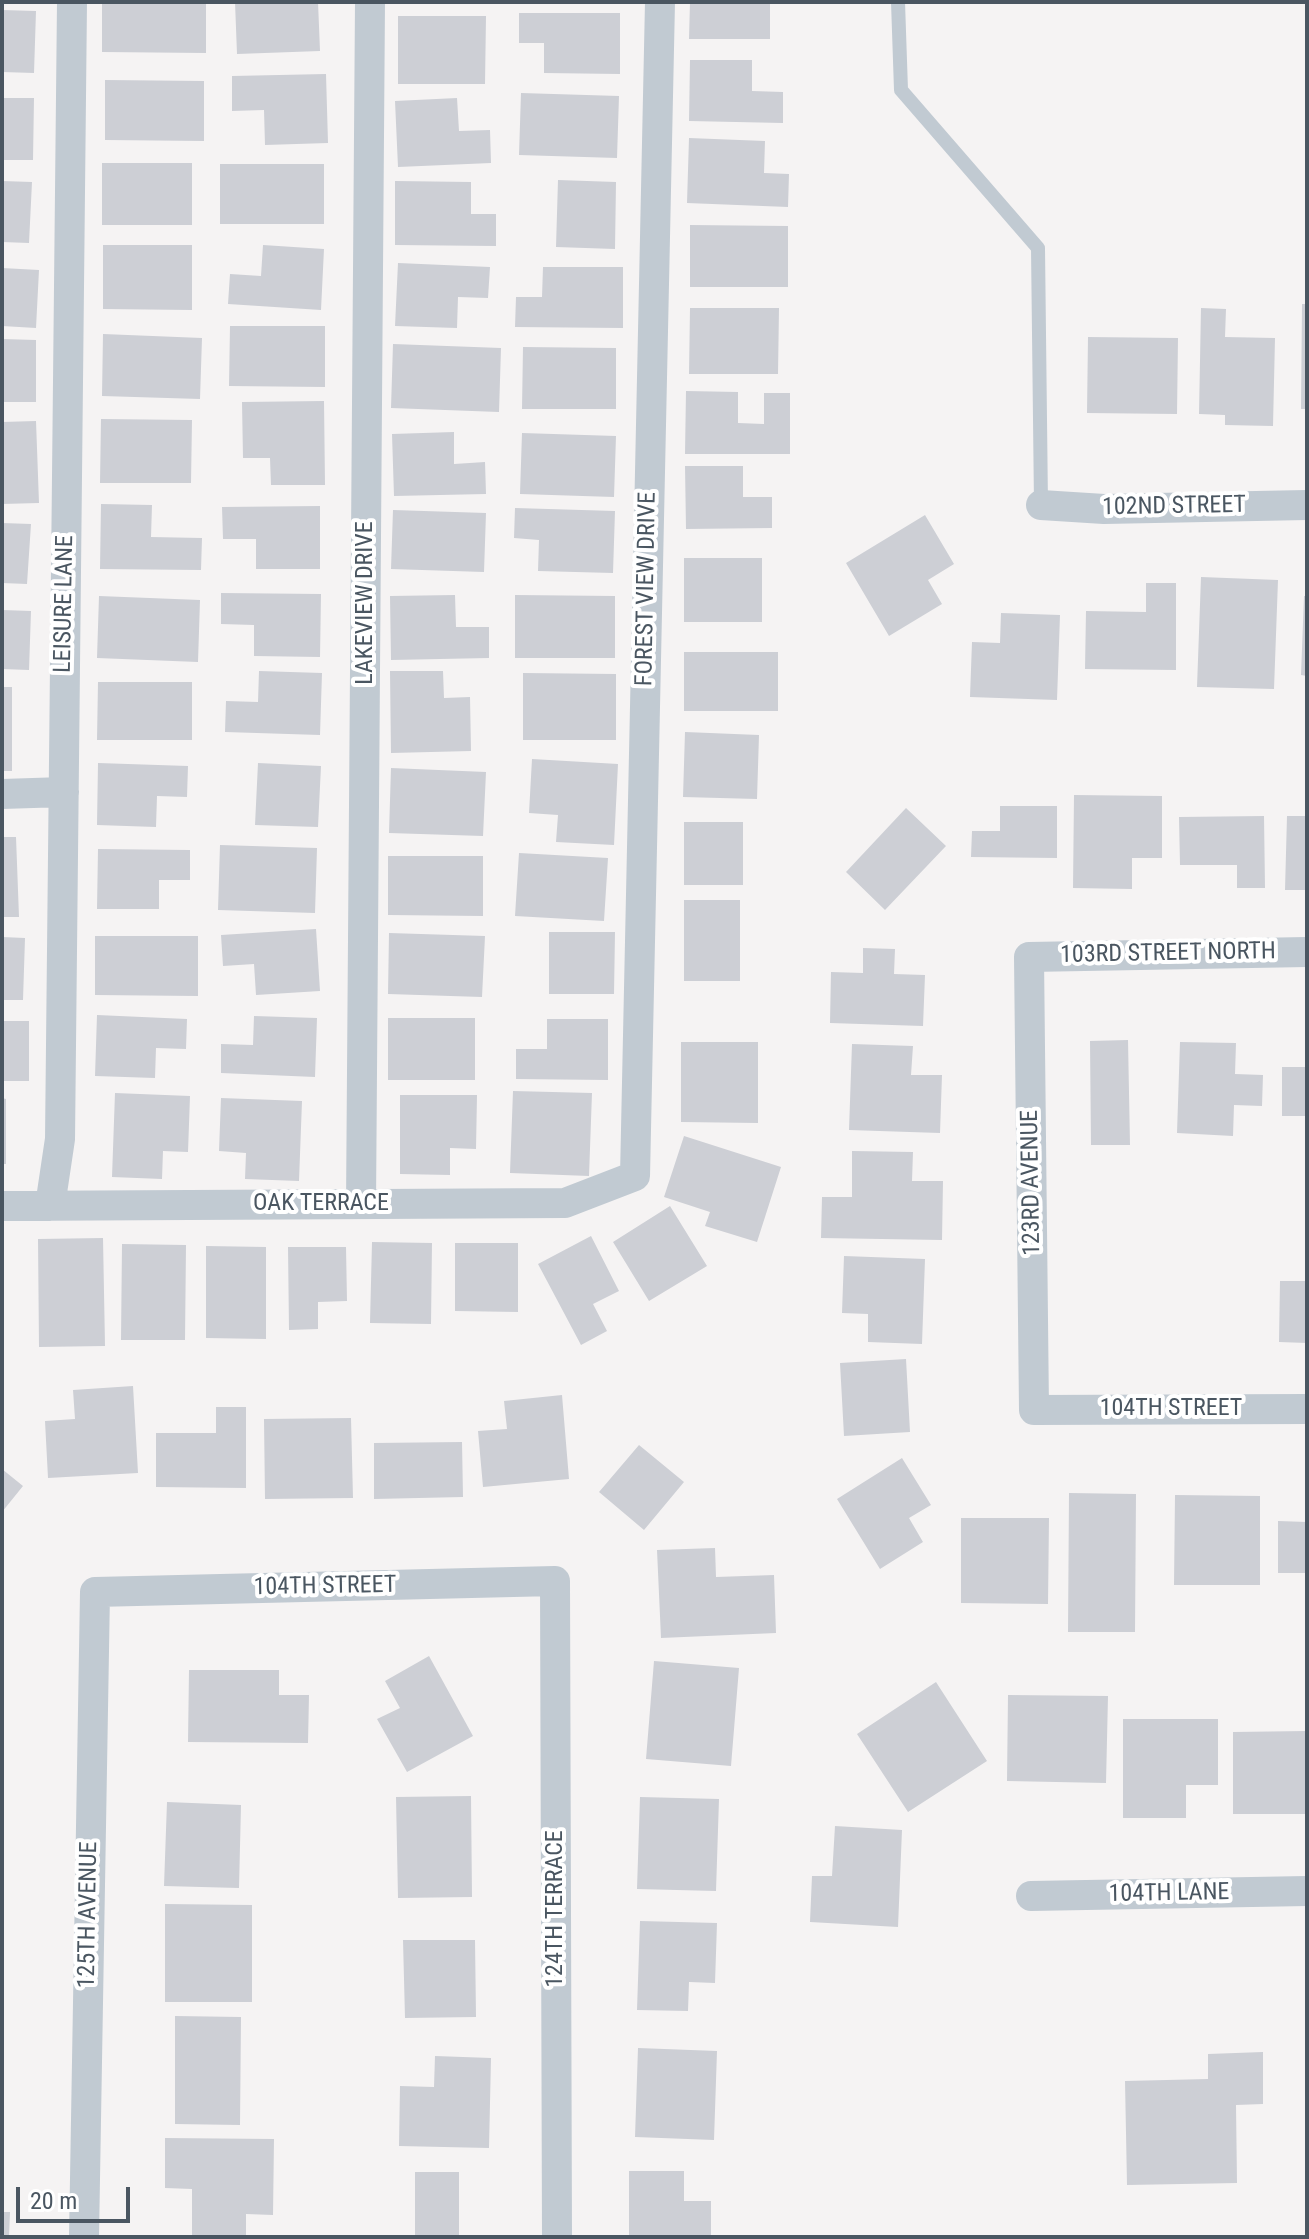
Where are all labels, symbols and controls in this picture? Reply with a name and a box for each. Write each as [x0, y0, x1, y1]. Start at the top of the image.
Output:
street label: 102ND STREET [1102, 491, 1246, 523]
street label: FOREST VIEW DRIVE [631, 492, 663, 686]
street label: LAKEVIEW DRIVE [352, 521, 380, 685]
street label: LEISURE LANE [49, 535, 81, 673]
street label: 103RD STREET NORTH [1060, 938, 1276, 970]
street label: 123RD AVENUE [1016, 1110, 1048, 1256]
street label: OAK TERRACE [253, 1190, 389, 1218]
street label: 104TH STREET [1100, 1395, 1242, 1423]
street label: 104TH STREET [253, 1571, 397, 1603]
street label: 124TH TERRACE [542, 1830, 570, 1988]
street label: 125TH AVENUE [73, 1841, 105, 1989]
street label: 104TH LANE [1108, 1879, 1230, 1909]
scale bar [20, 2171, 134, 2221]
text: 20 m [30, 2187, 77, 2215]

